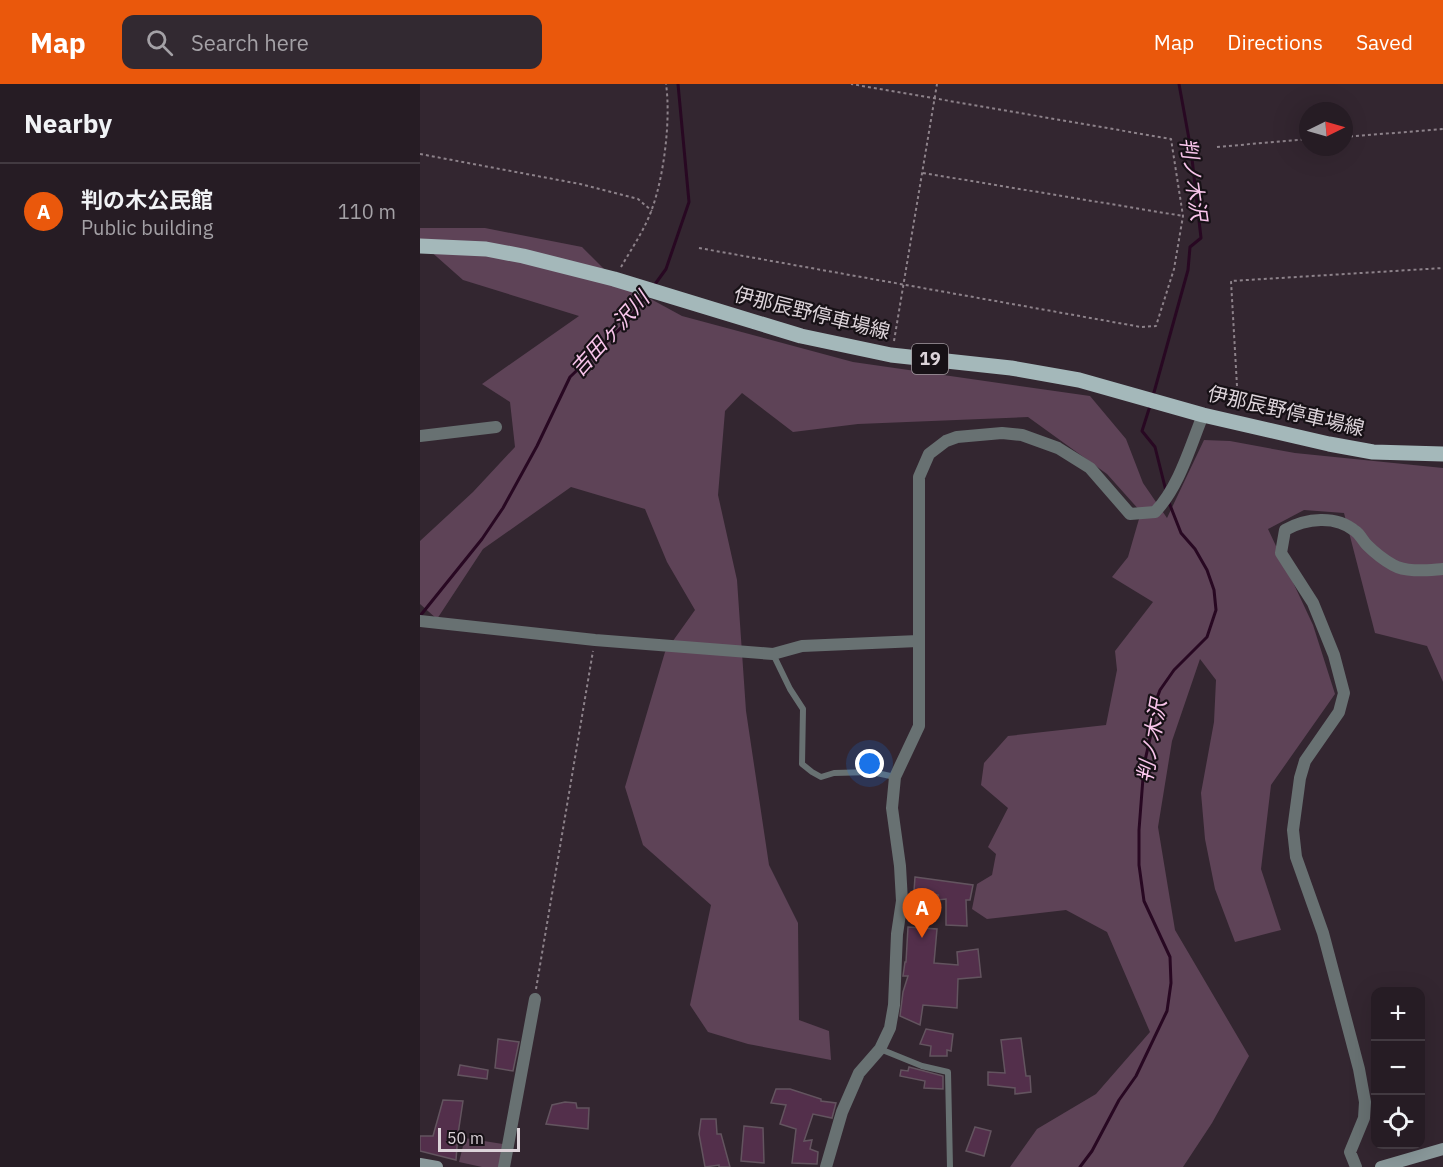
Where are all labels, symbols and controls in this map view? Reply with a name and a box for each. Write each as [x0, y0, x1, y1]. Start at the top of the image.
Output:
search box [122, 15, 542, 69]
text: Map [30, 24, 86, 61]
icon: search [143, 26, 176, 59]
text: Search here [191, 28, 309, 57]
text: Map [1154, 28, 1194, 56]
text: Directions [1227, 28, 1323, 56]
text: Saved [1356, 28, 1413, 56]
north arrow [1299, 102, 1353, 156]
text: Nearby [24, 106, 112, 140]
water label: 判ノ木沢 [1174, 135, 1214, 225]
text: 判の木公民館 [81, 185, 213, 214]
text: A [37, 198, 50, 225]
text: 110 m [338, 198, 396, 225]
text: Public building [81, 214, 213, 241]
street label: 伊那辰野停車場線 [731, 280, 893, 345]
water label: 吉田ヶ沢川 [564, 283, 656, 382]
road number: 19 [912, 344, 948, 374]
street label: 伊那辰野停車場線 [1205, 379, 1367, 442]
water label: 判ノ木沢 [1130, 694, 1173, 785]
your location [855, 749, 884, 778]
pin: A [902, 888, 942, 938]
map controls [1371, 987, 1425, 1149]
button: + [1371, 987, 1425, 1041]
button: − [1371, 1041, 1425, 1095]
button: locate [1371, 1095, 1425, 1149]
scale bar [438, 1125, 520, 1152]
text: 50 m [447, 1128, 484, 1148]

